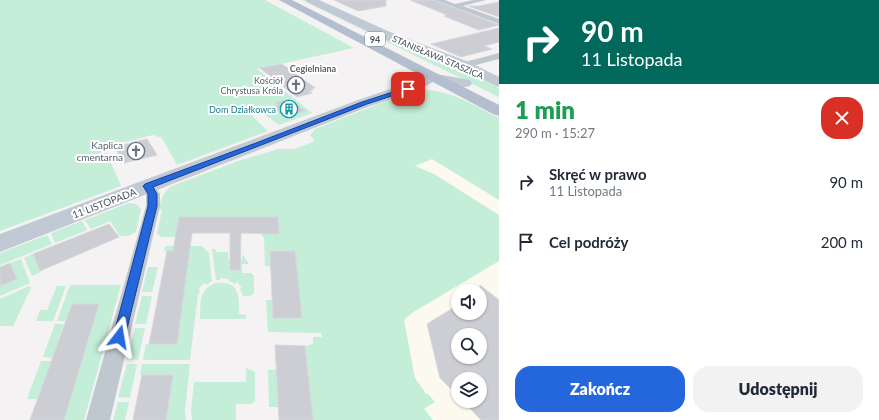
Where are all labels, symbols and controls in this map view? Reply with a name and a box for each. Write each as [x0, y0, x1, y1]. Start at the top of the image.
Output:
text: 90 m [581, 14, 644, 48]
icon: right [515, 16, 567, 68]
road number: 94 [365, 32, 385, 46]
street label: STANISŁAWA STASZICA [391, 33, 486, 82]
text: 11 Listopada [581, 48, 683, 70]
district label: Cegielniana [290, 63, 337, 74]
pin [391, 72, 425, 106]
place label: Kościół Chrystusa Króla [221, 75, 283, 96]
church icon: Kościół Chrystusa Króla [286, 75, 306, 95]
icon: arrive [397, 78, 419, 100]
text: 1 min [515, 95, 575, 124]
button: close [821, 97, 863, 139]
building icon: Dom Działkowca [279, 99, 299, 119]
place label: Dom Działkowca [209, 104, 276, 115]
text: 290 m · 15:27 [515, 125, 595, 141]
place label: Kaplica cmentarna [76, 139, 123, 163]
church icon: Kaplica cmentarna [126, 141, 146, 161]
text: Skręć w prawo [549, 165, 647, 183]
icon: right [515, 171, 537, 193]
text: 90 m [829, 173, 863, 191]
text: 11 Listopada [549, 183, 622, 199]
street label: 11 LISTOPADA [70, 185, 138, 221]
icon: arrive [515, 231, 537, 253]
text: Cel podróży [549, 233, 628, 251]
text: 200 m [821, 233, 863, 251]
map controls [451, 284, 487, 408]
button: sound [451, 284, 487, 320]
position arrow [98, 316, 140, 358]
button: search [451, 328, 487, 364]
button: Zakończ [515, 366, 685, 412]
button: Udostępnij [693, 366, 863, 412]
button: layers [451, 372, 487, 408]

